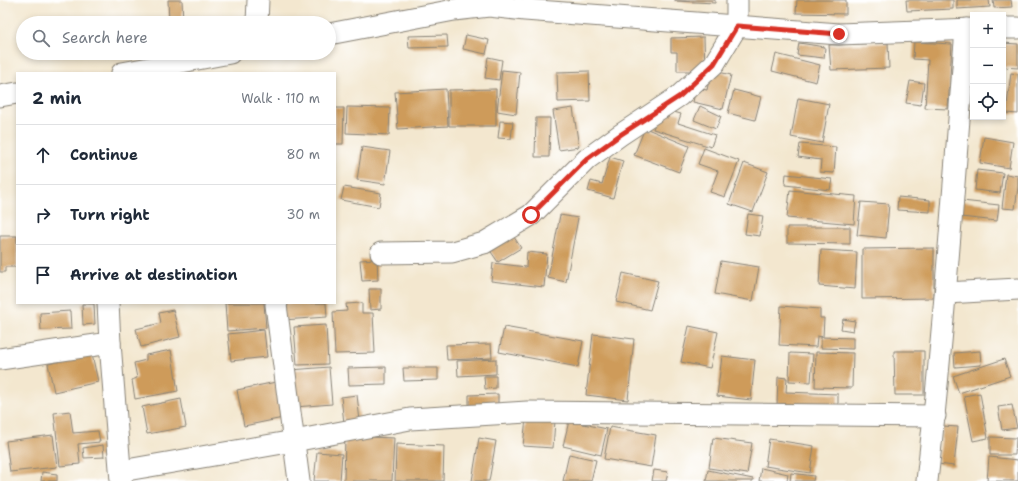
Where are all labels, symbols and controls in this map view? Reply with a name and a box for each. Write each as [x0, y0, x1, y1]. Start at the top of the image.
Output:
map controls [970, 12, 1006, 120]
button: + [970, 12, 1006, 48]
search box [16, 16, 336, 60]
route end [830, 25, 848, 43]
icon: search [30, 27, 52, 49]
text: Search here [62, 28, 148, 48]
button: − [970, 48, 1006, 84]
button: locate [970, 84, 1006, 120]
text: 2 min [32, 87, 82, 109]
text: Walk · 110 m [241, 90, 320, 107]
icon: ahead [32, 144, 54, 166]
text: Continue [70, 145, 138, 165]
text: 80 m [286, 146, 320, 163]
icon: right [32, 204, 54, 226]
text: Turn right [70, 205, 150, 225]
text: 30 m [286, 206, 320, 223]
route start [522, 206, 540, 224]
icon: arrive [32, 264, 54, 286]
text: Arrive at destination [70, 265, 238, 285]

